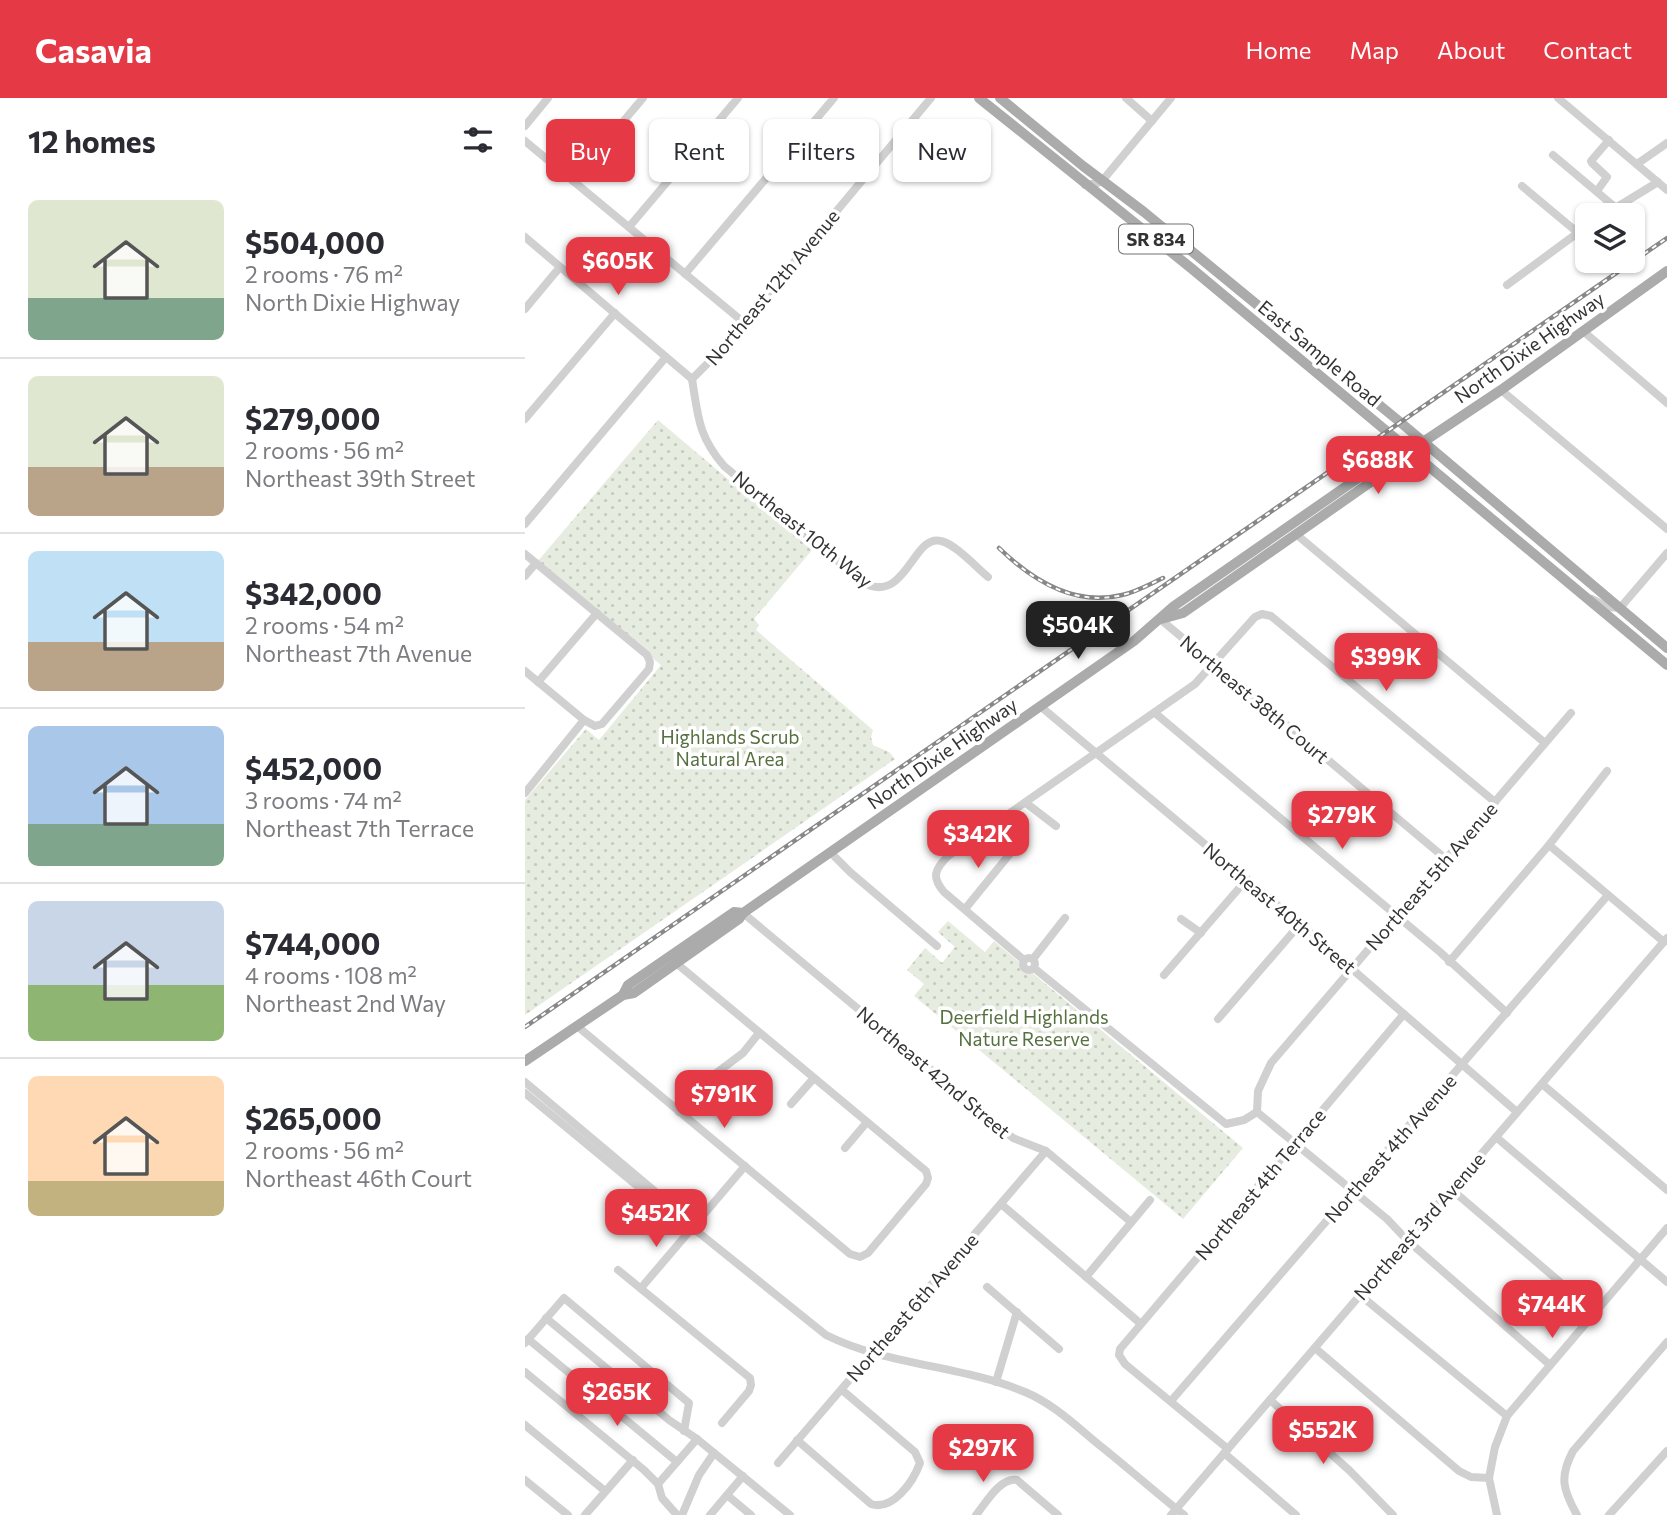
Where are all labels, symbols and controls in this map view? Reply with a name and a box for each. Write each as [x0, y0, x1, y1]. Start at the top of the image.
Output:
text: Casavia [35, 29, 152, 70]
text: Home [1246, 35, 1312, 64]
text: Map [1350, 35, 1399, 64]
text: About [1437, 35, 1505, 64]
text: Contact [1543, 35, 1632, 64]
chip: Buy [546, 119, 635, 182]
chip: Rent [649, 119, 749, 182]
chip: Filters [763, 119, 879, 182]
chip: New [893, 119, 991, 182]
icon: filters [459, 121, 497, 159]
text: 12 homes [28, 122, 156, 159]
map controls [1575, 203, 1645, 273]
button: layers [1575, 203, 1645, 273]
street label: Northeast 12th Avenue [700, 204, 844, 370]
text: $504,000 [245, 223, 385, 260]
road number: SR 834 [1119, 224, 1193, 254]
icon: home [84, 228, 168, 312]
pin: $605K [569, 238, 667, 297]
text: $605K [582, 246, 654, 274]
text: 2 rooms · 76 m² [245, 260, 403, 288]
street label: North Dixie Highway [1450, 286, 1609, 407]
text: North Dixie Highway [245, 288, 460, 316]
street label: East Sample Road [1254, 295, 1386, 411]
text: $279,000 [245, 399, 380, 436]
icon: home [84, 404, 168, 488]
text: 2 rooms · 56 m² [245, 436, 404, 464]
pin: $688K [1329, 436, 1427, 496]
text: $688K [1342, 445, 1414, 473]
text: Northeast 39th Street [245, 464, 475, 492]
street label: Northeast 10th Way [729, 466, 877, 592]
text: $342,000 [245, 574, 382, 611]
icon: home [84, 579, 168, 663]
pin: $504K [1029, 602, 1127, 661]
text: $504K [1042, 610, 1114, 638]
text: 2 rooms · 54 m² [245, 611, 404, 639]
street label: Northeast 38th Court [1176, 630, 1334, 768]
pin: $399K [1337, 634, 1435, 693]
text: Northeast 7th Avenue [245, 639, 472, 667]
text: $399K [1350, 642, 1422, 670]
street label: North Dixie Highway [863, 692, 1022, 813]
park label: Highlands Scrub Natural Area [660, 725, 800, 770]
text: $452,000 [245, 749, 382, 786]
icon: home [84, 754, 168, 838]
text: 3 rooms · 74 m² [245, 786, 402, 814]
pin: $279K [1293, 792, 1391, 851]
street label: Northeast 5th Avenue [1360, 797, 1502, 955]
text: $279K [1308, 800, 1376, 828]
pin: $342K [929, 810, 1027, 870]
text: Northeast 7th Terrace [245, 814, 474, 842]
text: $342K [943, 819, 1013, 847]
street label: Northeast 40th Street [1199, 838, 1361, 979]
text: $744,000 [245, 924, 381, 961]
icon: home [84, 929, 168, 1013]
text: 4 rooms · 108 m² [245, 961, 417, 989]
text: Northeast 2nd Way [245, 989, 446, 1017]
street label: Northeast 42nd Street [853, 1001, 1015, 1143]
park label: Deerfield Highlands Nature Reserve [939, 1005, 1109, 1050]
street label: Northeast 4th Avenue [1319, 1069, 1461, 1227]
pin: $791K [675, 1070, 773, 1130]
text: $791K [691, 1079, 757, 1107]
text: $265,000 [245, 1099, 382, 1136]
icon: home [84, 1104, 168, 1188]
street label: Northeast 4th Terrace [1190, 1104, 1330, 1264]
text: 2 rooms · 56 m² [245, 1136, 404, 1164]
street label: Northeast 3rd Avenue [1349, 1148, 1489, 1304]
text: Northeast 46th Court [245, 1164, 472, 1192]
pin: $452K [607, 1190, 705, 1249]
text: $452K [621, 1198, 691, 1226]
street label: Northeast 6th Avenue [841, 1228, 983, 1386]
pin: $744K [1503, 1280, 1601, 1340]
text: $744K [1518, 1289, 1586, 1317]
pin: $265K [568, 1368, 666, 1428]
text: $265K [582, 1377, 652, 1405]
pin: $552K [1274, 1406, 1372, 1466]
text: $552K [1288, 1415, 1358, 1443]
pin: $297K [934, 1424, 1032, 1484]
text: $297K [949, 1433, 1017, 1461]

